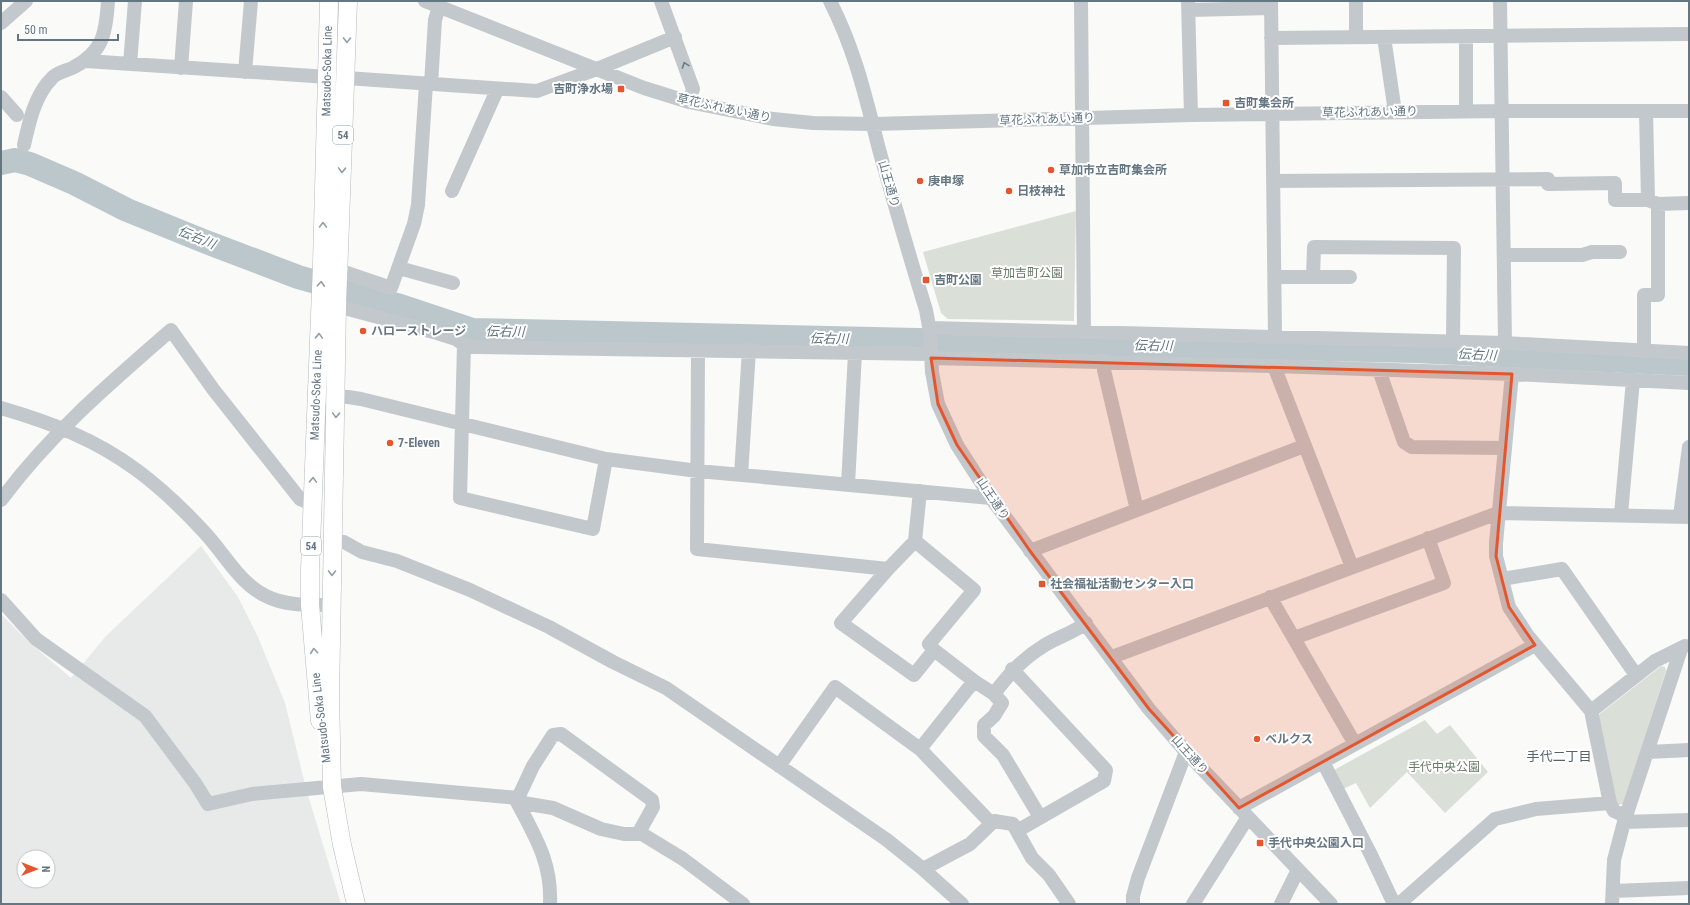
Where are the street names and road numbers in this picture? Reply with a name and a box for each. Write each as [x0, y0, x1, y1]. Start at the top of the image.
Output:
street label: Matsudo-Soka Line [319, 25, 335, 116]
street label: 草花ふれあい通り [676, 91, 772, 125]
street label: 草花ふれあい通り [1322, 104, 1418, 120]
street label: 草花ふれあい通り [999, 110, 1095, 128]
road number: 54 [333, 126, 353, 144]
street label: 山王通り [876, 159, 902, 209]
street label: Matsudo-Soka Line [307, 349, 325, 441]
street label: 山王通り [974, 475, 1012, 523]
road number: 54 [301, 537, 321, 555]
street label: Matsudo-Soka Line [308, 672, 333, 764]
street label: 山王通り [1169, 732, 1211, 778]

